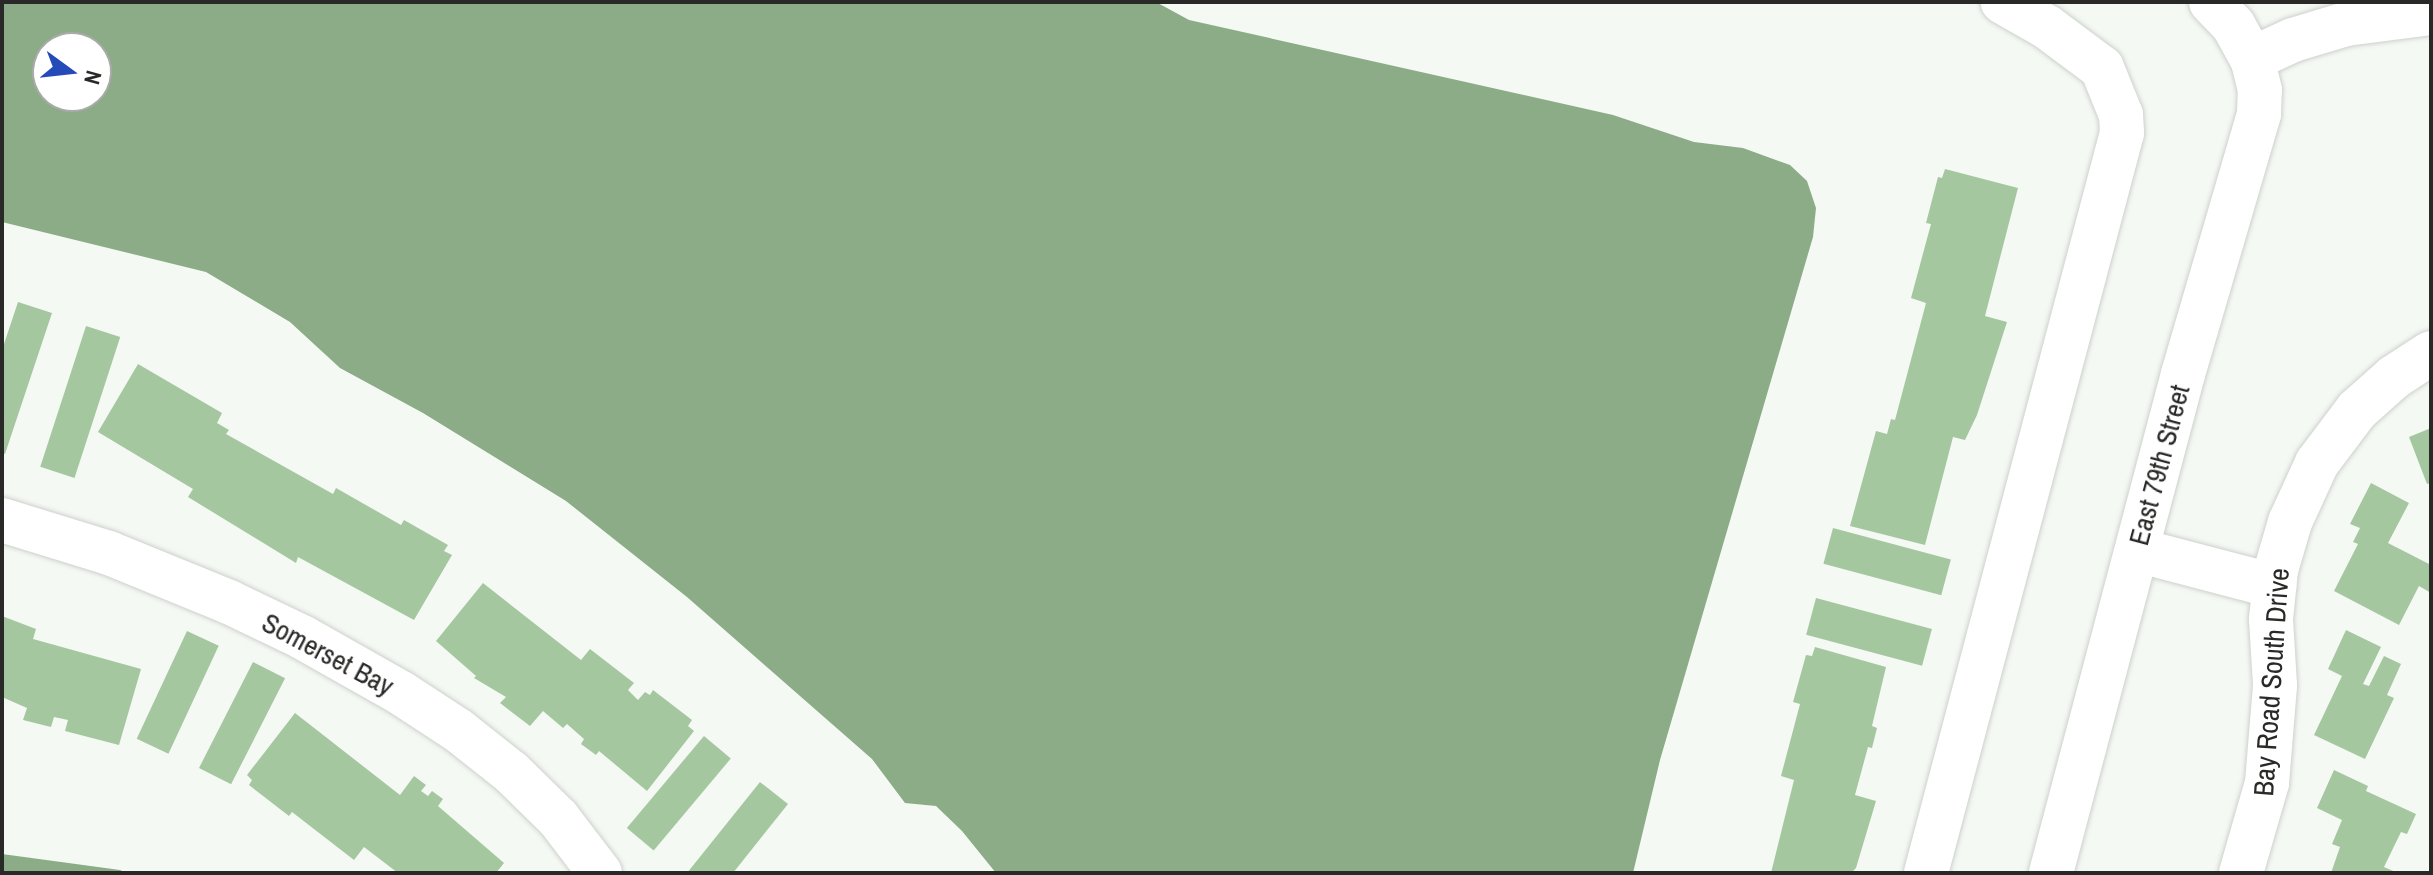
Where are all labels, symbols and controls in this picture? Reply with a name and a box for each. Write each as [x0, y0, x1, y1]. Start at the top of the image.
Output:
north arrow [32, 32, 112, 112]
text: N [77, 68, 109, 88]
street label: East 79th Street [2121, 381, 2197, 549]
street label: Bay Road South Drive [2246, 567, 2296, 797]
street label: Somerset Bay [256, 605, 400, 703]

